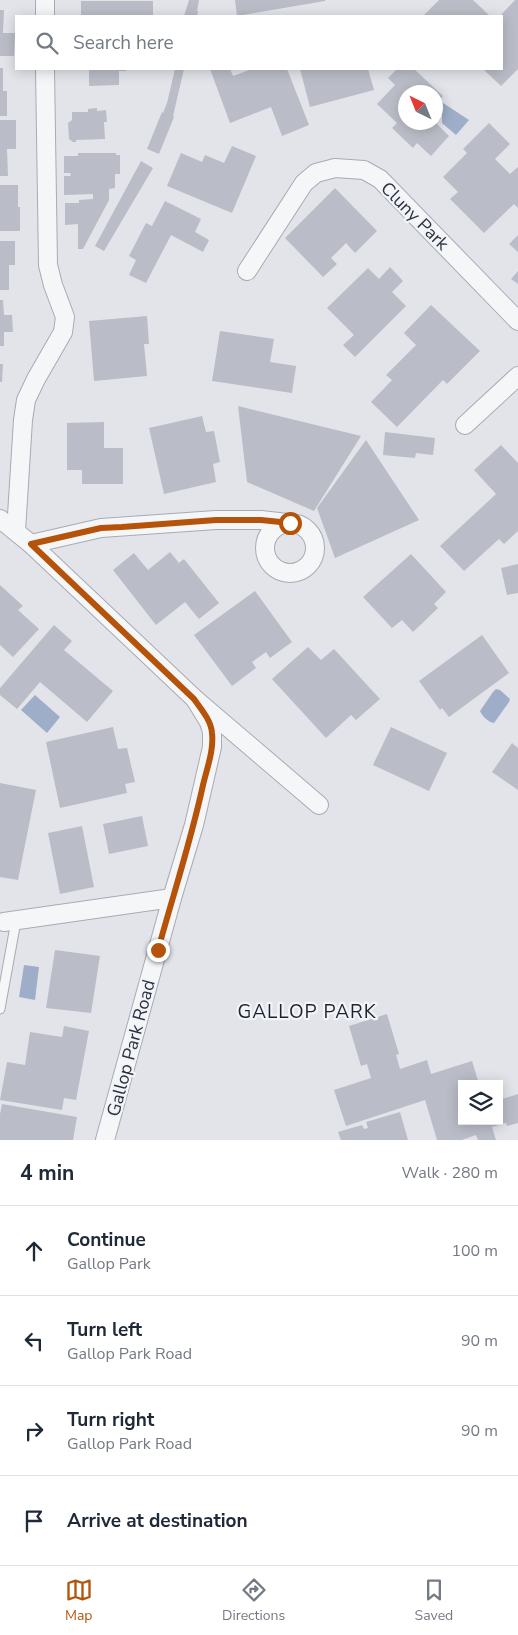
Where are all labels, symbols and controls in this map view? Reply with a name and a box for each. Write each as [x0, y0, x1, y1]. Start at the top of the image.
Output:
search box [15, 15, 503, 70]
icon: search [33, 29, 61, 57]
text: Search here [73, 30, 174, 56]
north arrow [398, 85, 443, 130]
street label: Cluny Park [376, 177, 455, 256]
route start [279, 512, 302, 535]
route end [147, 939, 170, 962]
street label: Gallop Park Road [101, 977, 161, 1119]
district label: GALLOP PARK [237, 999, 377, 1025]
map controls [458, 1080, 503, 1125]
button: layers [458, 1080, 503, 1125]
text: 4 min [20, 1159, 74, 1187]
text: Walk · 280 m [402, 1162, 498, 1184]
text: Continue [67, 1227, 146, 1253]
icon: ahead [20, 1237, 48, 1265]
text: 100 m [451, 1240, 498, 1262]
text: Gallop Park [67, 1253, 151, 1275]
text: Turn left [67, 1317, 142, 1343]
icon: left [20, 1327, 48, 1355]
text: 90 m [461, 1330, 498, 1352]
text: Gallop Park Road [67, 1343, 192, 1365]
text: Turn right [67, 1407, 154, 1433]
icon: right [20, 1417, 48, 1445]
text: 90 m [461, 1420, 498, 1442]
text: Gallop Park Road [67, 1433, 192, 1455]
icon: arrive [20, 1507, 48, 1535]
text: Arrive at destination [67, 1508, 248, 1534]
tab: Map [65, 1576, 93, 1625]
tab: Directions [222, 1576, 285, 1625]
tab: Saved [415, 1576, 453, 1625]

